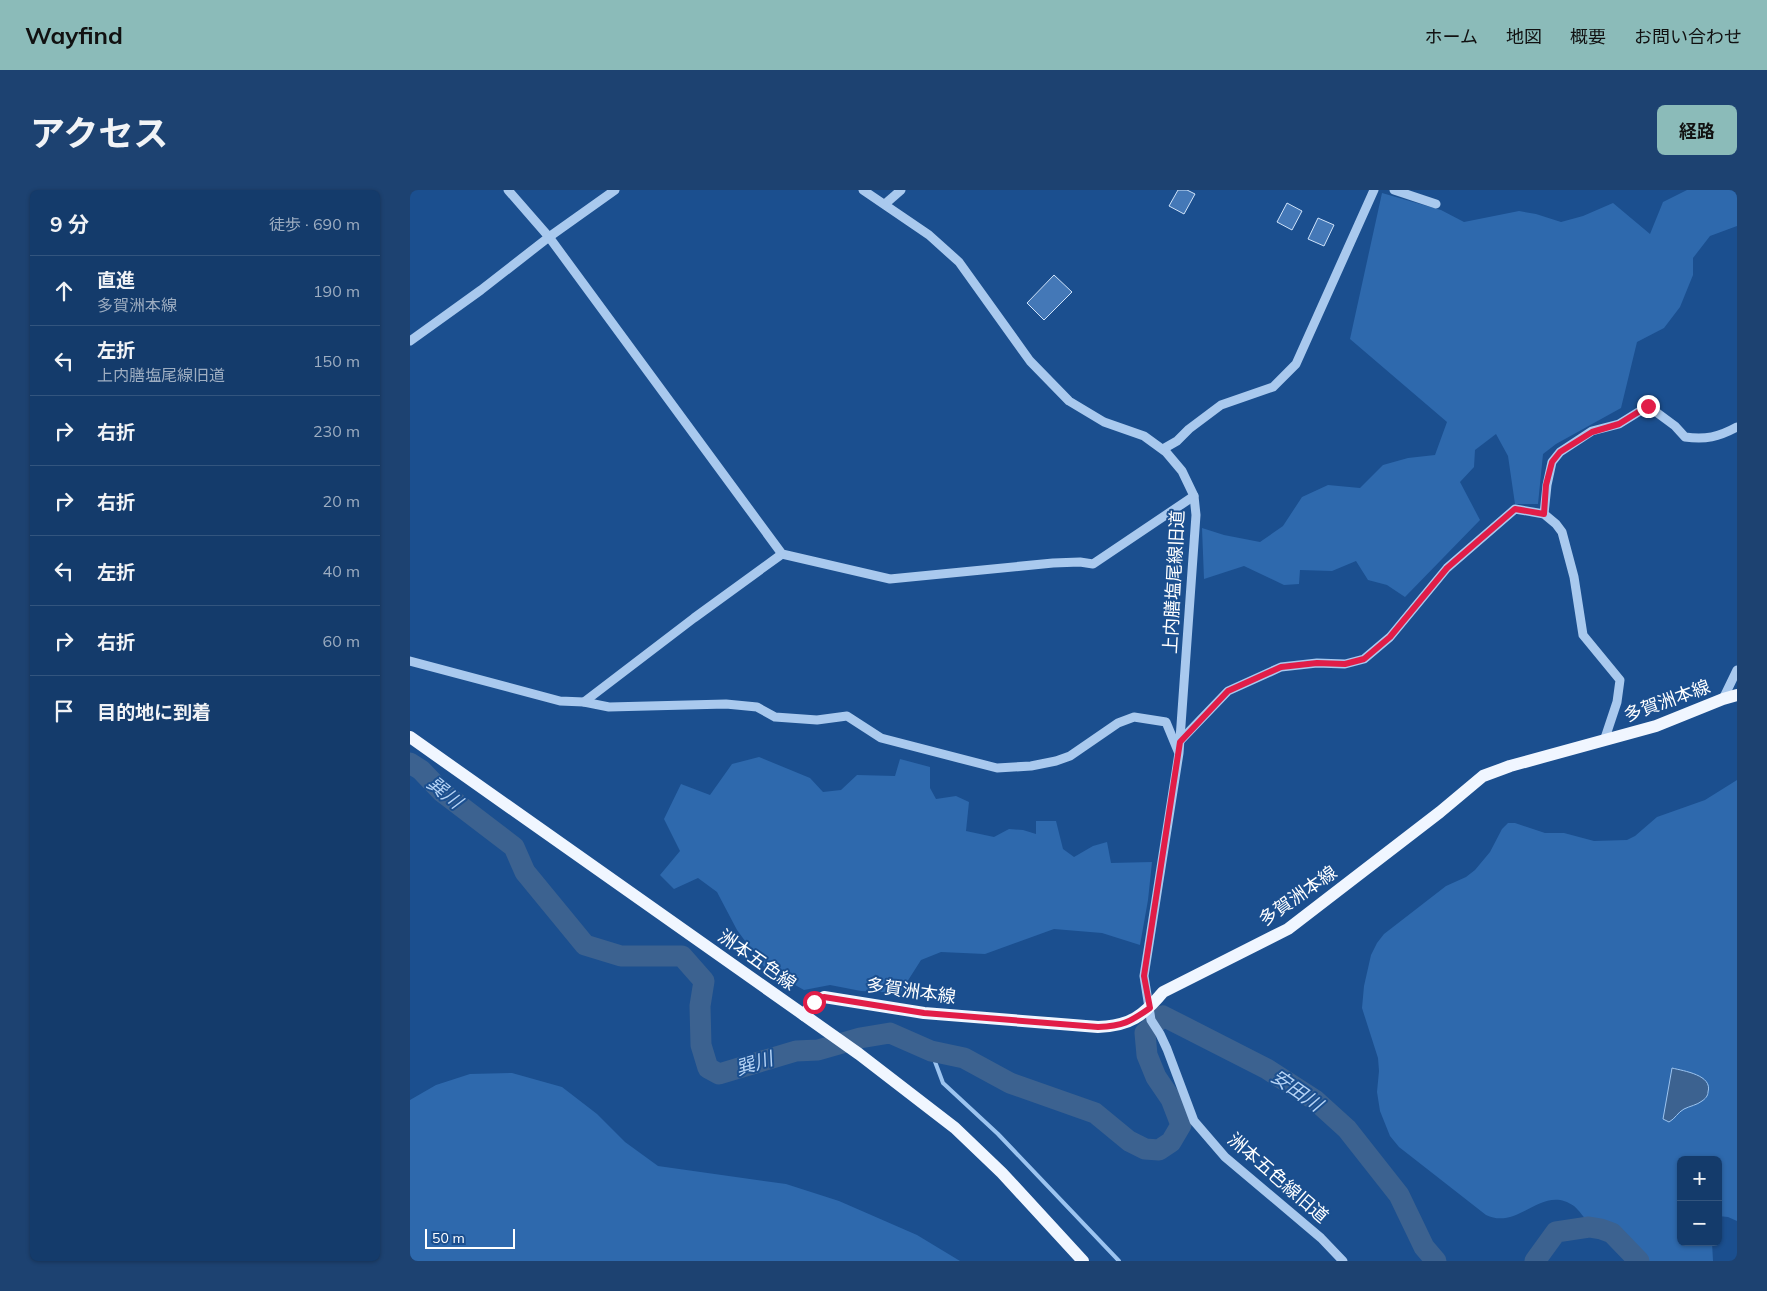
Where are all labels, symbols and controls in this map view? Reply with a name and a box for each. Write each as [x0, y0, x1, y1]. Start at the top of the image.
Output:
text: Wayfind [25, 20, 123, 50]
text: ホーム [1425, 25, 1478, 48]
text: 地図 [1506, 25, 1542, 48]
text: 概要 [1570, 25, 1606, 48]
text: お問い合わせ [1634, 25, 1742, 48]
button: 経路 [1657, 105, 1737, 155]
text: アクセス [30, 111, 168, 155]
text: 9 分 [50, 211, 89, 237]
text: 徒歩 · 690 m [269, 214, 360, 234]
text: 直進 [97, 268, 135, 292]
icon: ahead [50, 277, 78, 305]
text: 190 m [313, 281, 360, 301]
text: 多賀洲本線 [97, 295, 177, 315]
text: 左折 [97, 338, 135, 362]
icon: left [50, 347, 78, 375]
text: 150 m [313, 351, 360, 371]
text: 上内膳塩尾線旧道 [97, 365, 225, 385]
route end [1637, 395, 1660, 418]
icon: right [50, 417, 78, 445]
text: 右折 [97, 420, 135, 444]
text: 230 m [313, 421, 360, 441]
icon: right [50, 487, 78, 515]
text: 右折 [97, 490, 135, 514]
text: 20 m [323, 491, 360, 511]
street label: 上内膳塩尾線旧道 [1158, 509, 1189, 654]
icon: left [50, 557, 78, 585]
text: 左折 [97, 560, 135, 584]
text: 40 m [323, 561, 360, 581]
icon: right [50, 627, 78, 655]
text: 右折 [97, 630, 135, 654]
text: 60 m [323, 631, 360, 651]
street label: 多賀洲本線 [1621, 674, 1713, 727]
icon: arrive [50, 697, 78, 725]
text: 目的地に到着 [97, 700, 211, 724]
water label: 巽川 [423, 771, 469, 815]
street label: 多賀洲本線 [1254, 860, 1341, 931]
street label: 洲本五色線 [714, 924, 801, 995]
street label: 多賀洲本線 [865, 973, 957, 1008]
route start [803, 991, 826, 1014]
water label: 巽川 [732, 1045, 778, 1080]
water label: 安田川 [1267, 1064, 1329, 1117]
street label: 洲本五色線旧道 [1223, 1128, 1333, 1228]
map controls [1677, 1156, 1722, 1246]
button: + [1677, 1156, 1722, 1201]
button: − [1677, 1201, 1722, 1246]
scale bar [425, 1226, 515, 1249]
text: 50 m [432, 1229, 465, 1247]

